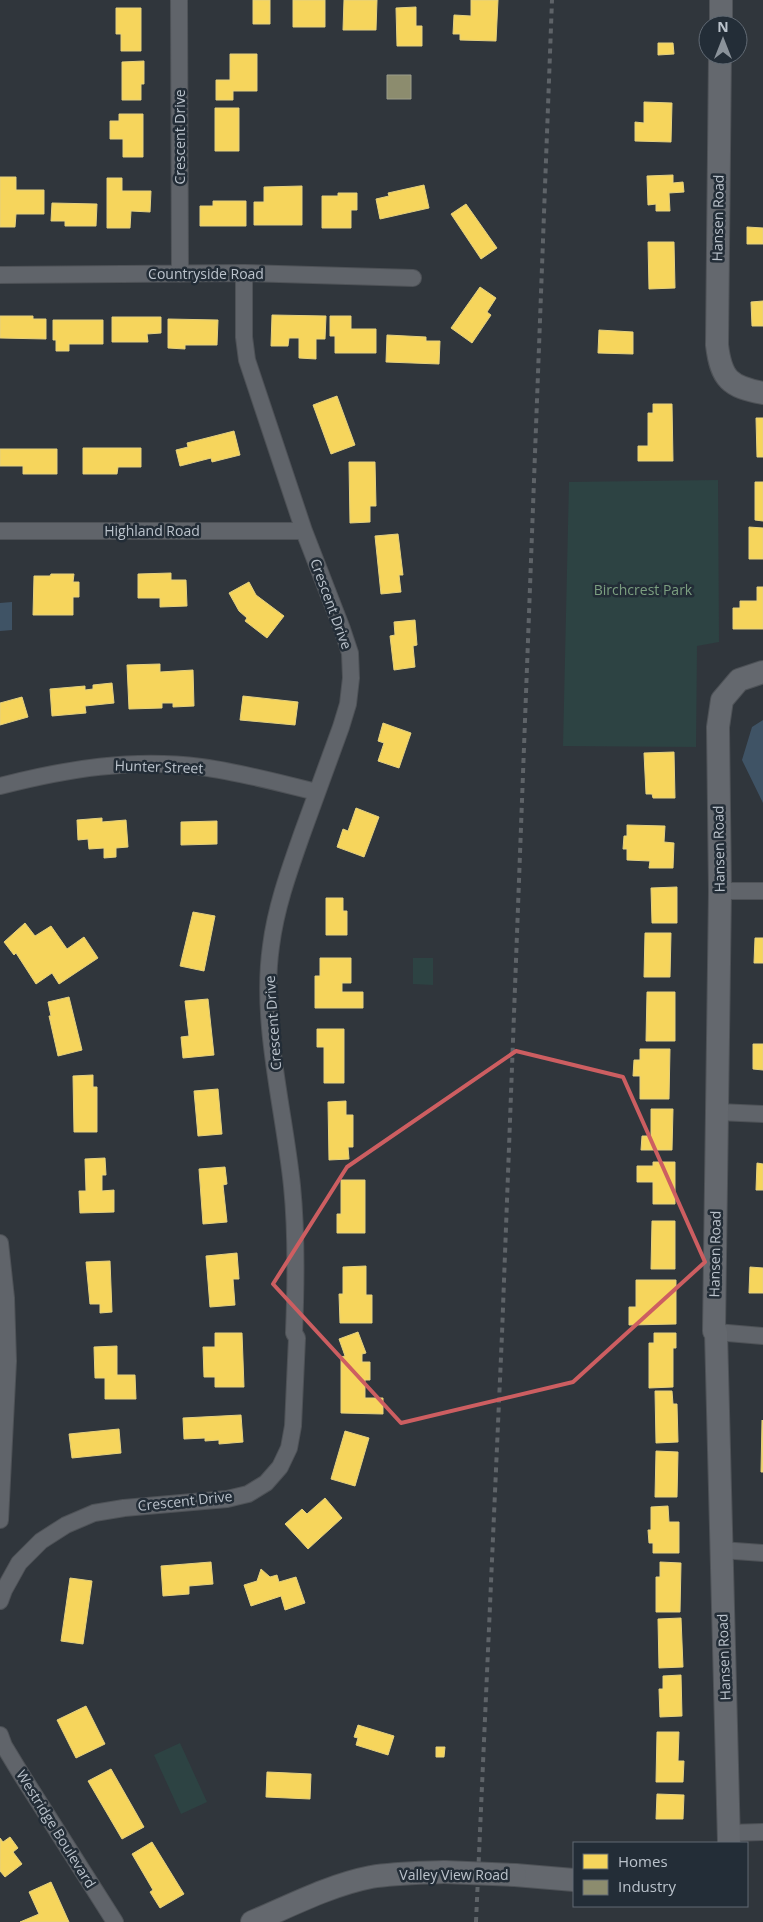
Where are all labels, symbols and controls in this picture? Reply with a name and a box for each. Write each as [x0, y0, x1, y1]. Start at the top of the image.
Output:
north arrow [698, 15, 748, 65]
text: N [717, 17, 729, 36]
street label: Crescent Drive [170, 89, 189, 185]
street label: Hansen Road [707, 174, 728, 262]
street label: Countryside Road [148, 264, 264, 283]
street label: Highland Road [104, 521, 200, 540]
street label: Crescent Drive [306, 556, 357, 652]
park label: Birchcrest Park [594, 580, 693, 599]
street label: Hunter Street [114, 755, 204, 778]
street label: Hansen Road [708, 805, 729, 893]
street label: Crescent Drive [260, 975, 285, 1071]
street label: Hansen Road [704, 1210, 725, 1298]
street label: Crescent Drive [137, 1486, 233, 1515]
street label: Hansen Road [712, 1613, 735, 1701]
street label: Westridge Boulevard [12, 1766, 100, 1891]
legend [573, 1842, 748, 1907]
text: Homes [618, 1851, 668, 1871]
street label: Valley View Road [399, 1865, 509, 1884]
text: Industry [618, 1876, 676, 1896]

